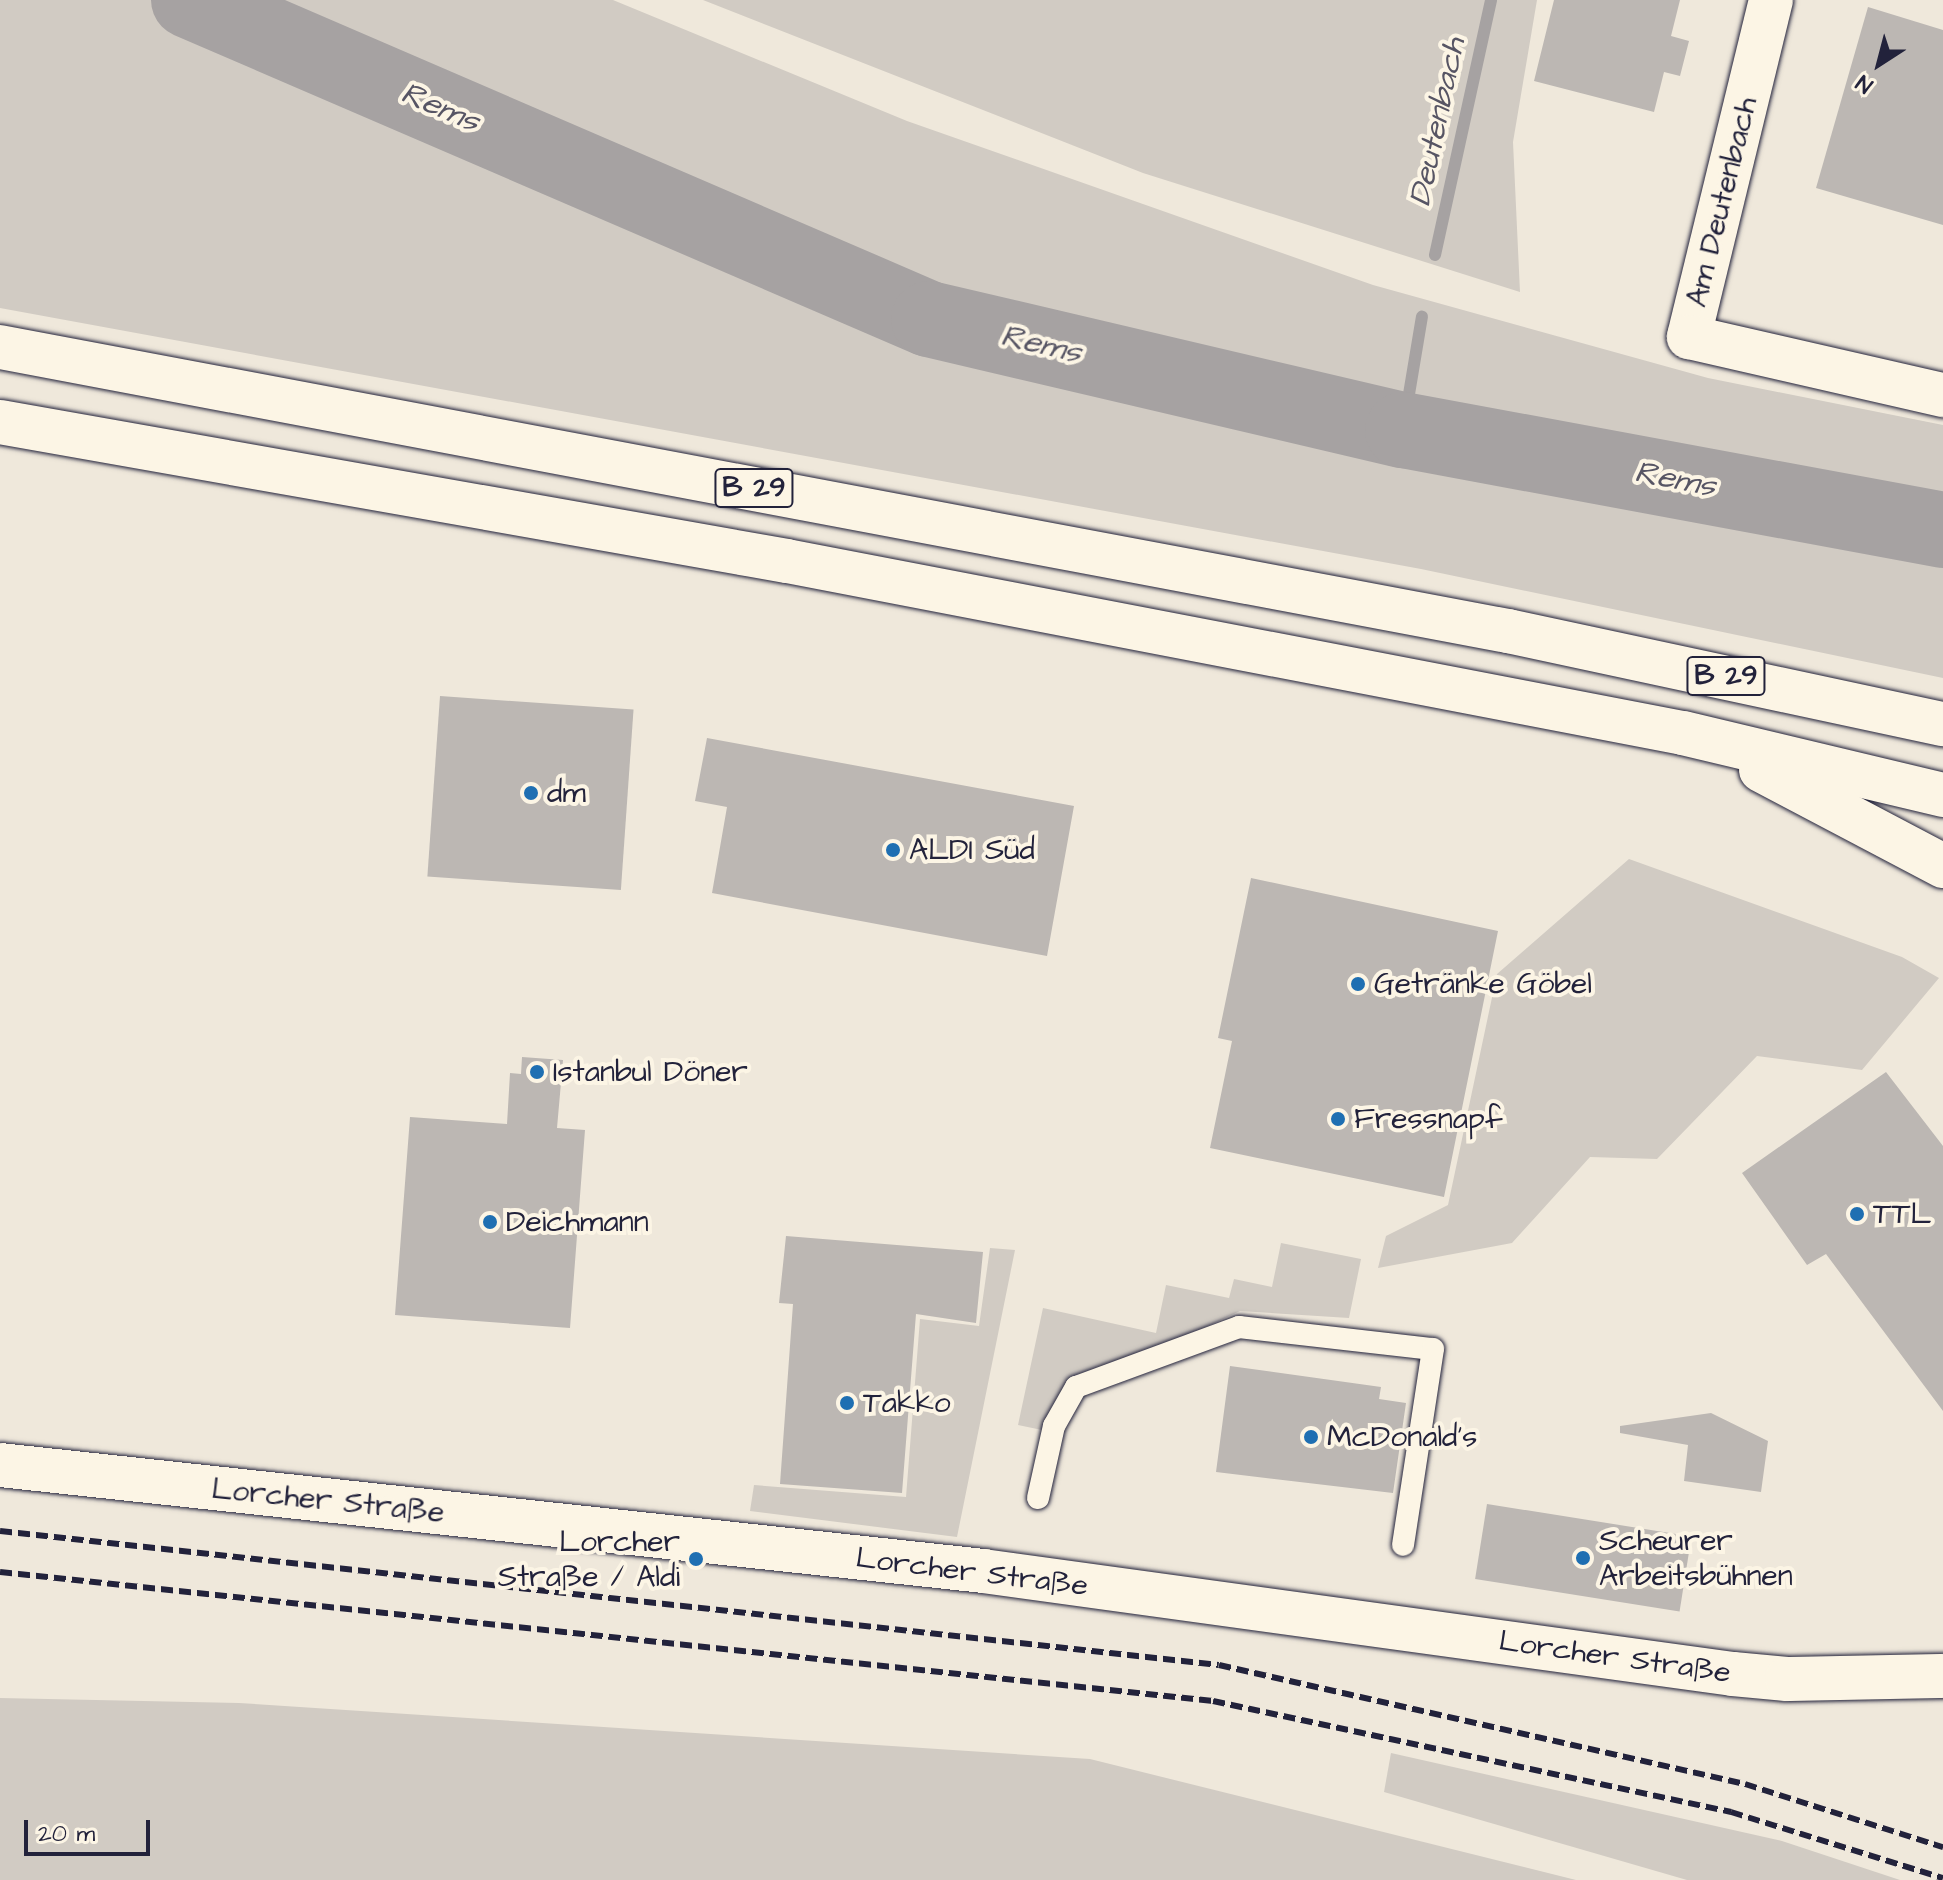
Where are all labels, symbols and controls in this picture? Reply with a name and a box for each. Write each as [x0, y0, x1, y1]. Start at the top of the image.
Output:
north arrow [1839, 24, 1919, 104]
water label: Deutenbach [1401, 34, 1475, 210]
text: N [1850, 67, 1879, 100]
water label: Rems [395, 74, 485, 142]
street label: Am Deutenbach [1679, 93, 1765, 311]
water label: Rems [997, 317, 1085, 373]
water label: Rems [1632, 453, 1718, 507]
road number: B 29 [714, 464, 794, 512]
road number: B 29 [1686, 652, 1766, 700]
place label: dm [547, 775, 586, 811]
marker: dm [522, 784, 540, 802]
place label: ALDI Süd [909, 832, 1035, 868]
marker: ALDI Süd [884, 841, 902, 859]
place label: Getränke Göbel [1374, 966, 1592, 1002]
marker: Getränke Göbel [1349, 975, 1367, 993]
place label: Istanbul Döner [553, 1054, 748, 1090]
marker: Istanbul Döner [528, 1063, 546, 1081]
place label: Fressnapf [1354, 1101, 1502, 1137]
marker: Fressnapf [1329, 1110, 1347, 1128]
place label: TTL [1873, 1196, 1931, 1232]
place label: Deichmann [506, 1204, 649, 1240]
marker: TTL [1848, 1205, 1866, 1223]
marker: Deichmann [481, 1213, 499, 1231]
place label: Takko [863, 1385, 951, 1421]
marker: Takko [838, 1394, 856, 1412]
place label: McDonald's [1327, 1419, 1477, 1455]
marker: McDonald's [1302, 1428, 1320, 1446]
street label: Lorcher Straße [210, 1471, 446, 1531]
place label: Scheurer Arbeitsbühnen [1599, 1523, 1793, 1594]
place label: Lorcher Straße / Aldi [498, 1524, 680, 1594]
street label: Lorcher Straße [854, 1540, 1090, 1604]
marker: Scheurer Arbeitsbühnen [1574, 1549, 1592, 1567]
marker: Lorcher Straße / Aldi [687, 1550, 705, 1568]
street label: Lorcher Straße [1497, 1623, 1733, 1691]
scale bar [28, 1804, 154, 1854]
text: 20 m [38, 1817, 95, 1851]

